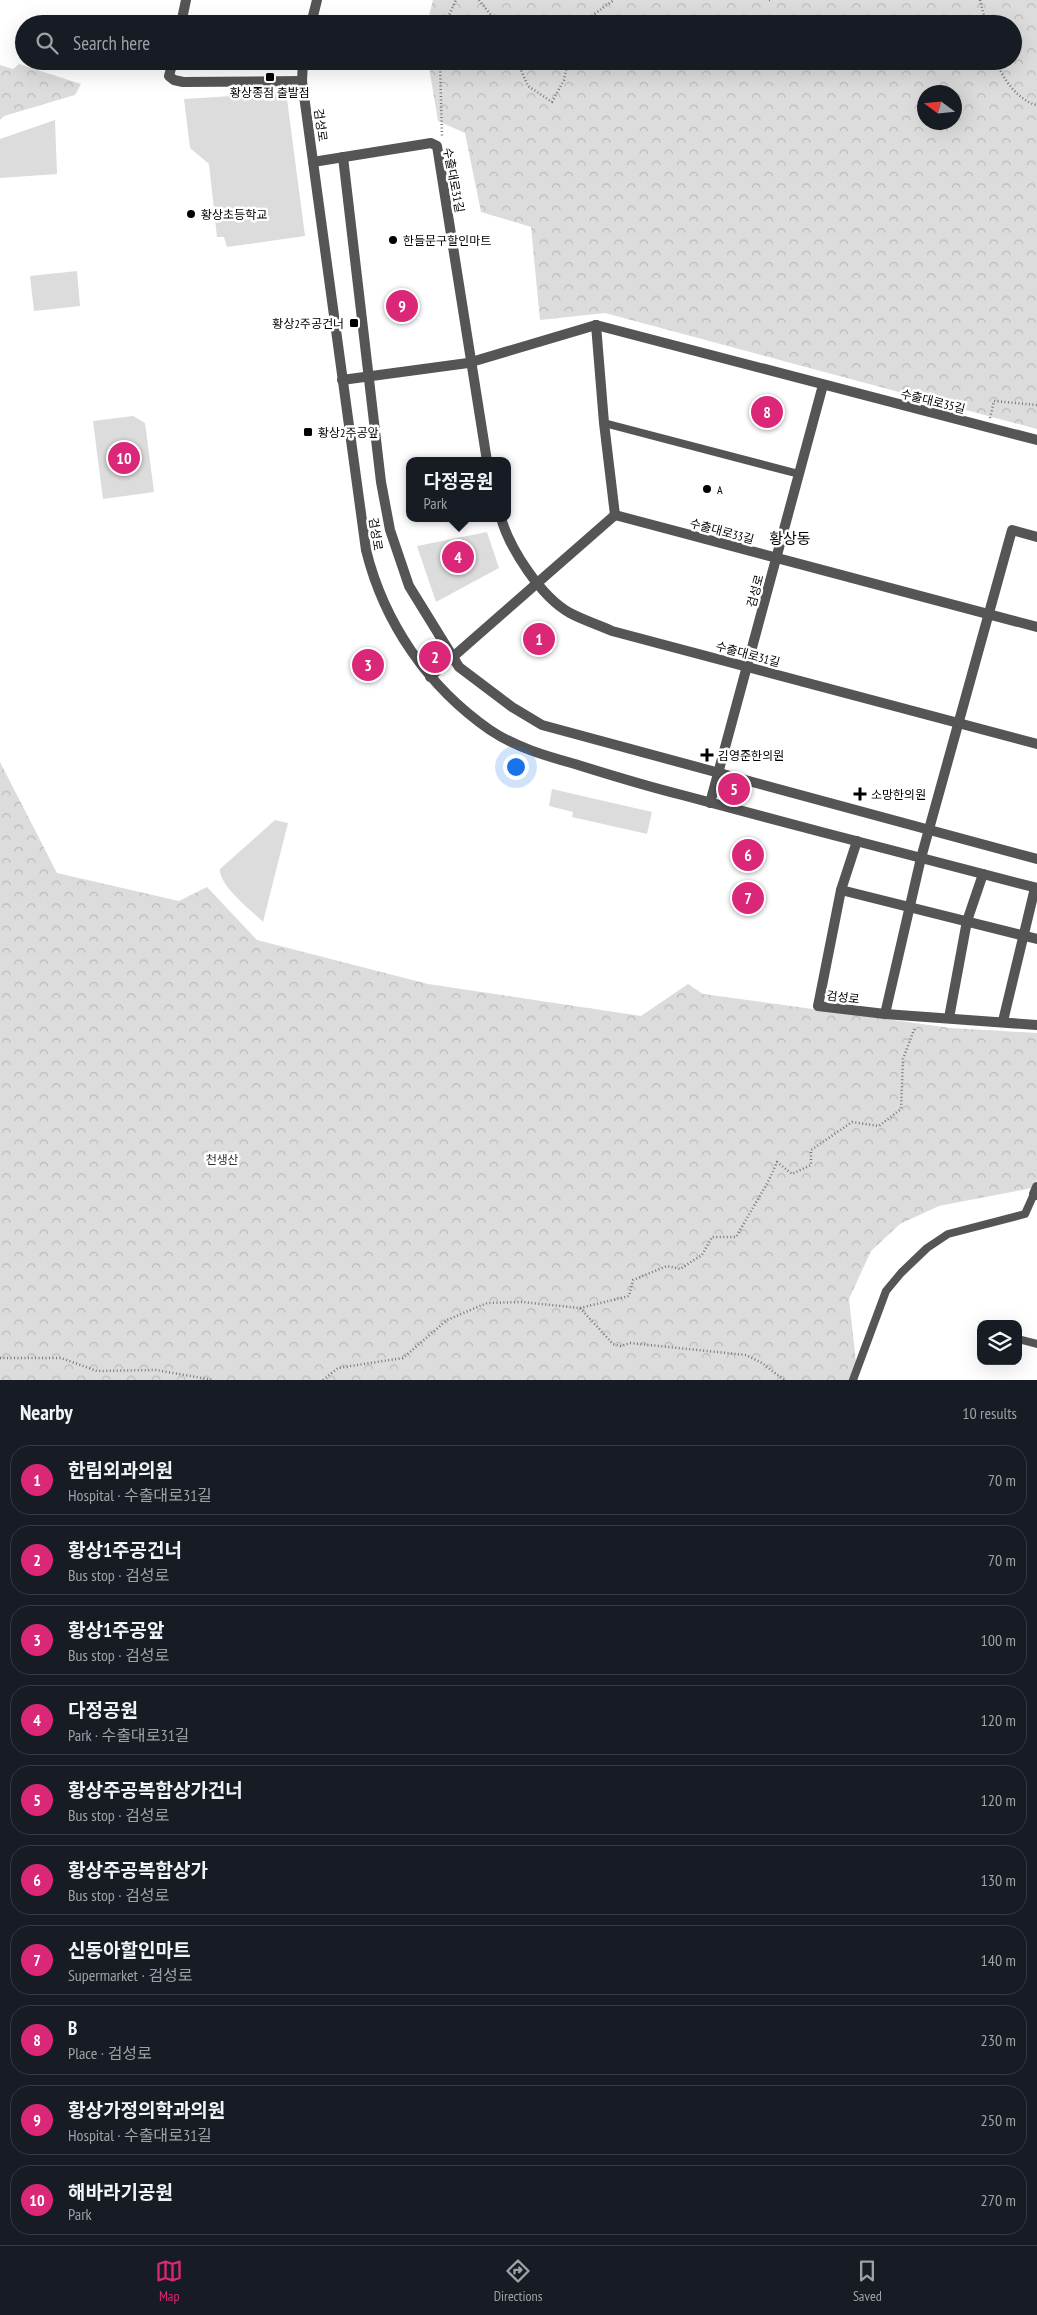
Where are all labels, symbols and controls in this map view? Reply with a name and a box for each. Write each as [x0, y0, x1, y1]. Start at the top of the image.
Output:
search box [15, 15, 1022, 70]
icon: search [33, 29, 61, 57]
text: Search here [73, 31, 150, 55]
marker: 황상종점 출발점 [264, 71, 276, 83]
place label: 황상종점 출발점 [230, 85, 310, 100]
north arrow [917, 85, 962, 130]
street label: 검성로 [311, 108, 331, 142]
street label: 수출대로31길 [440, 146, 468, 214]
place label: 황상초등학교 [201, 207, 267, 222]
marker: 황상초등학교 [185, 208, 197, 220]
place label: 한들문구할인마트 [403, 233, 491, 248]
marker: 한들문구할인마트 [387, 234, 399, 246]
pin: 9 [386, 287, 418, 325]
place label: 황상2주공건너 [272, 316, 344, 331]
marker: 황상2주공건너 [348, 317, 360, 329]
street label: 수출대로35길 [899, 386, 967, 416]
pin: 8 [751, 393, 783, 431]
place label: 황상2주공앞 [318, 425, 379, 440]
marker: 황상2주공앞 [302, 426, 314, 438]
pin: 10 [108, 439, 140, 477]
popup [406, 457, 511, 522]
text: 다정공원 [424, 469, 493, 493]
place label: A [717, 482, 723, 497]
marker: A [701, 483, 713, 495]
text: Park [424, 493, 447, 513]
street label: 수출대로33길 [688, 515, 756, 547]
street label: 검성로 [366, 516, 386, 552]
district label: 황상동 [769, 529, 811, 548]
pin: 4 [442, 538, 474, 576]
street label: 검성로 [743, 573, 767, 609]
pin: 1 [523, 620, 555, 658]
pin: 2 [419, 638, 451, 676]
street label: 수출대로31길 [714, 638, 782, 670]
pin: 3 [352, 646, 384, 684]
marker: 김영준한의원 [700, 748, 714, 762]
place label: 김영준한의원 [718, 748, 784, 763]
your location [503, 754, 529, 780]
pin: 5 [718, 770, 750, 808]
marker: 소망한의원 [853, 787, 867, 801]
place label: 소망한의원 [871, 787, 926, 802]
pin: 6 [732, 836, 764, 874]
pin: 7 [732, 879, 764, 917]
street label: 검성로 [826, 988, 860, 1006]
park label: 천생산 [205, 1152, 239, 1167]
map controls [977, 1320, 1022, 1365]
button: layers [977, 1320, 1022, 1365]
text: Nearby [20, 1399, 73, 1426]
text: 10 results [962, 1403, 1017, 1423]
text: 한림외과의원 [68, 1458, 173, 1482]
text: 1 [33, 1470, 41, 1490]
text: 70 m [988, 1470, 1016, 1490]
text: Hospital · 수출대로31길 [68, 1485, 212, 1505]
text: 황상1주공건너 [68, 1538, 182, 1562]
text: 2 [33, 1550, 41, 1570]
text: 70 m [988, 1550, 1016, 1570]
text: Bus stop · 검성로 [68, 1565, 169, 1585]
text: 황상1주공앞 [68, 1618, 164, 1642]
text: 3 [33, 1630, 41, 1650]
text: 100 m [981, 1630, 1016, 1650]
text: Bus stop · 검성로 [68, 1645, 169, 1665]
text: 다정공원 [68, 1698, 138, 1722]
text: 4 [33, 1710, 41, 1730]
text: 120 m [981, 1710, 1016, 1730]
text: Park · 수출대로31길 [68, 1725, 190, 1745]
text: 황상주공복합상가건너 [68, 1778, 243, 1802]
text: 5 [33, 1790, 41, 1810]
text: 120 m [981, 1790, 1016, 1810]
text: Bus stop · 검성로 [68, 1805, 169, 1825]
text: 황상주공복합상가 [68, 1858, 208, 1882]
text: 6 [33, 1870, 41, 1890]
text: 130 m [981, 1870, 1016, 1890]
text: Bus stop · 검성로 [68, 1885, 169, 1905]
text: 신동아할인마트 [68, 1938, 190, 1962]
text: 7 [33, 1950, 41, 1970]
text: 140 m [981, 1950, 1016, 1970]
text: Supermarket · 검성로 [68, 1965, 192, 1985]
text: B [68, 2016, 77, 2040]
text: 8 [33, 2030, 41, 2050]
text: 230 m [981, 2030, 1016, 2050]
text: Place · 검성로 [68, 2043, 152, 2063]
text: 황상가정의학과의원 [68, 2098, 225, 2122]
text: 9 [33, 2110, 41, 2130]
text: 250 m [981, 2110, 1016, 2130]
text: Hospital · 수출대로31길 [68, 2125, 212, 2145]
text: 해바라기공원 [68, 2180, 173, 2204]
text: 10 [29, 2190, 45, 2210]
text: 270 m [981, 2190, 1016, 2210]
text: Park [68, 2204, 92, 2224]
tab: Map [155, 2257, 183, 2305]
tab: Directions [494, 2257, 542, 2305]
tab: Saved [853, 2257, 882, 2305]

